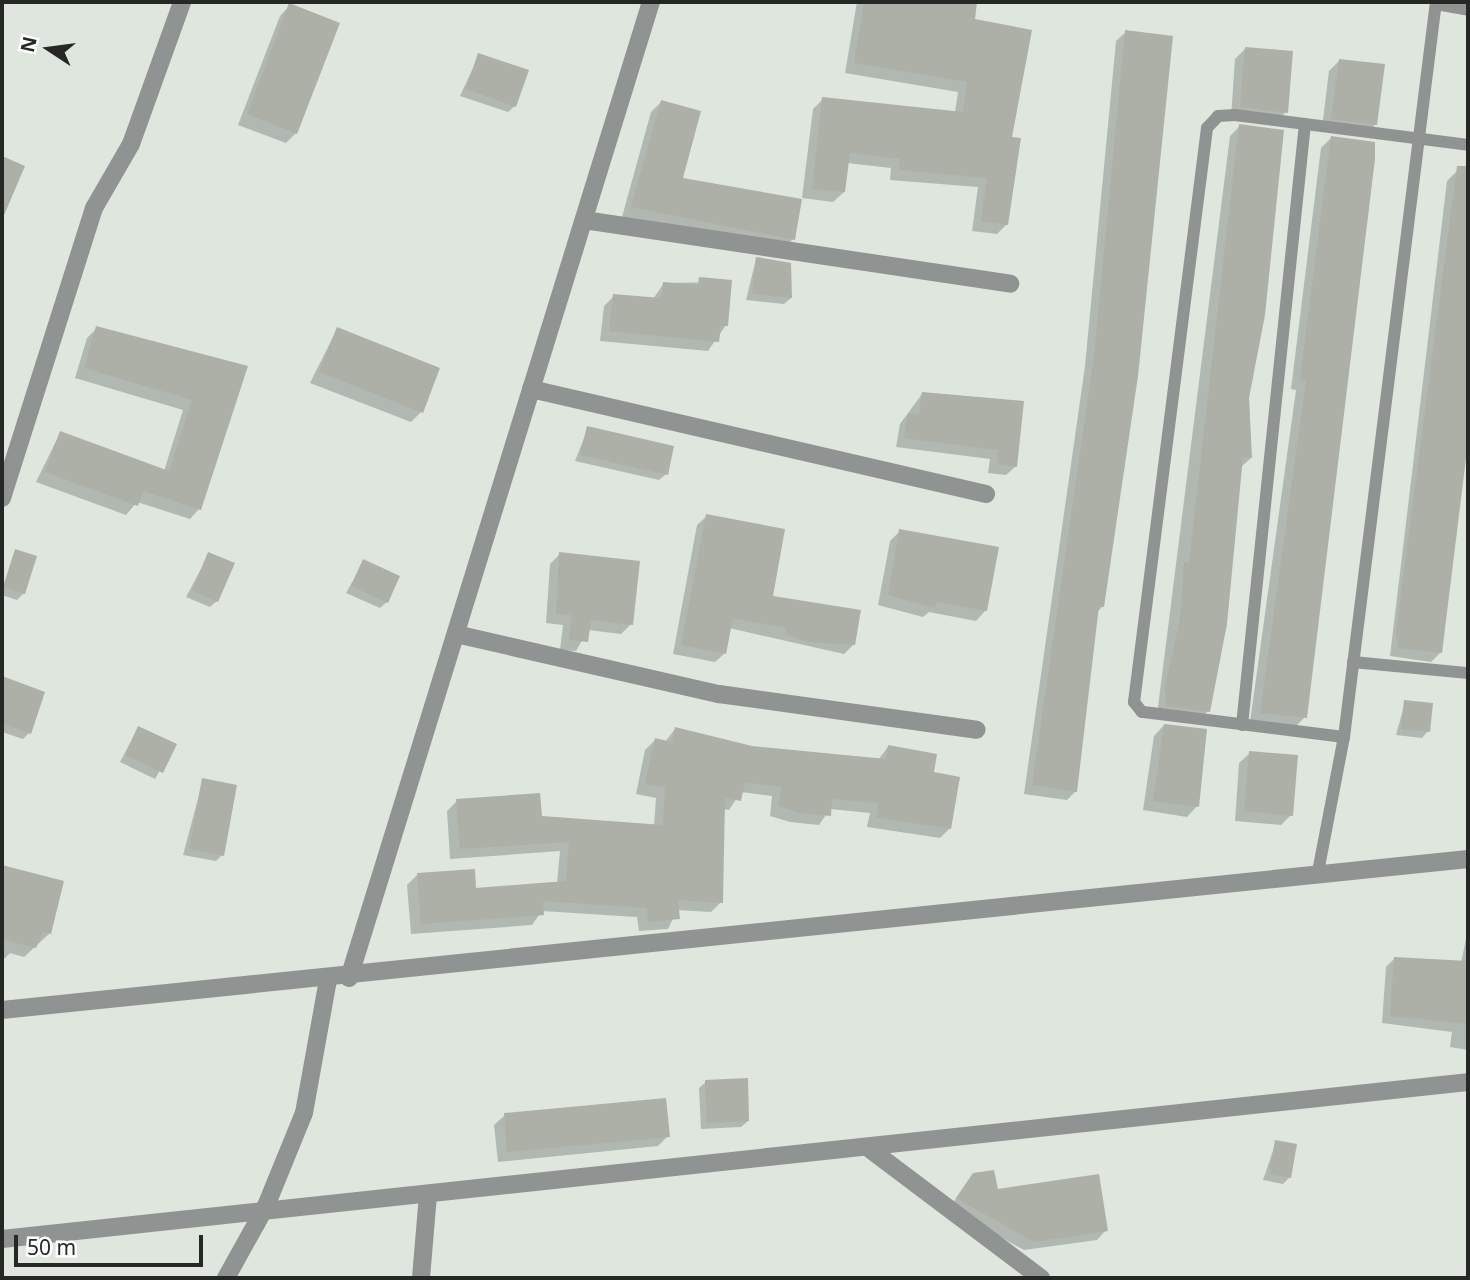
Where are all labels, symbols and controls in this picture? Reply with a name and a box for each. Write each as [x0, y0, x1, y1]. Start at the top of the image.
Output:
north arrow [14, 14, 84, 84]
text: N [14, 34, 43, 55]
scale bar [18, 1220, 206, 1264]
text: 50 m [27, 1233, 76, 1261]

